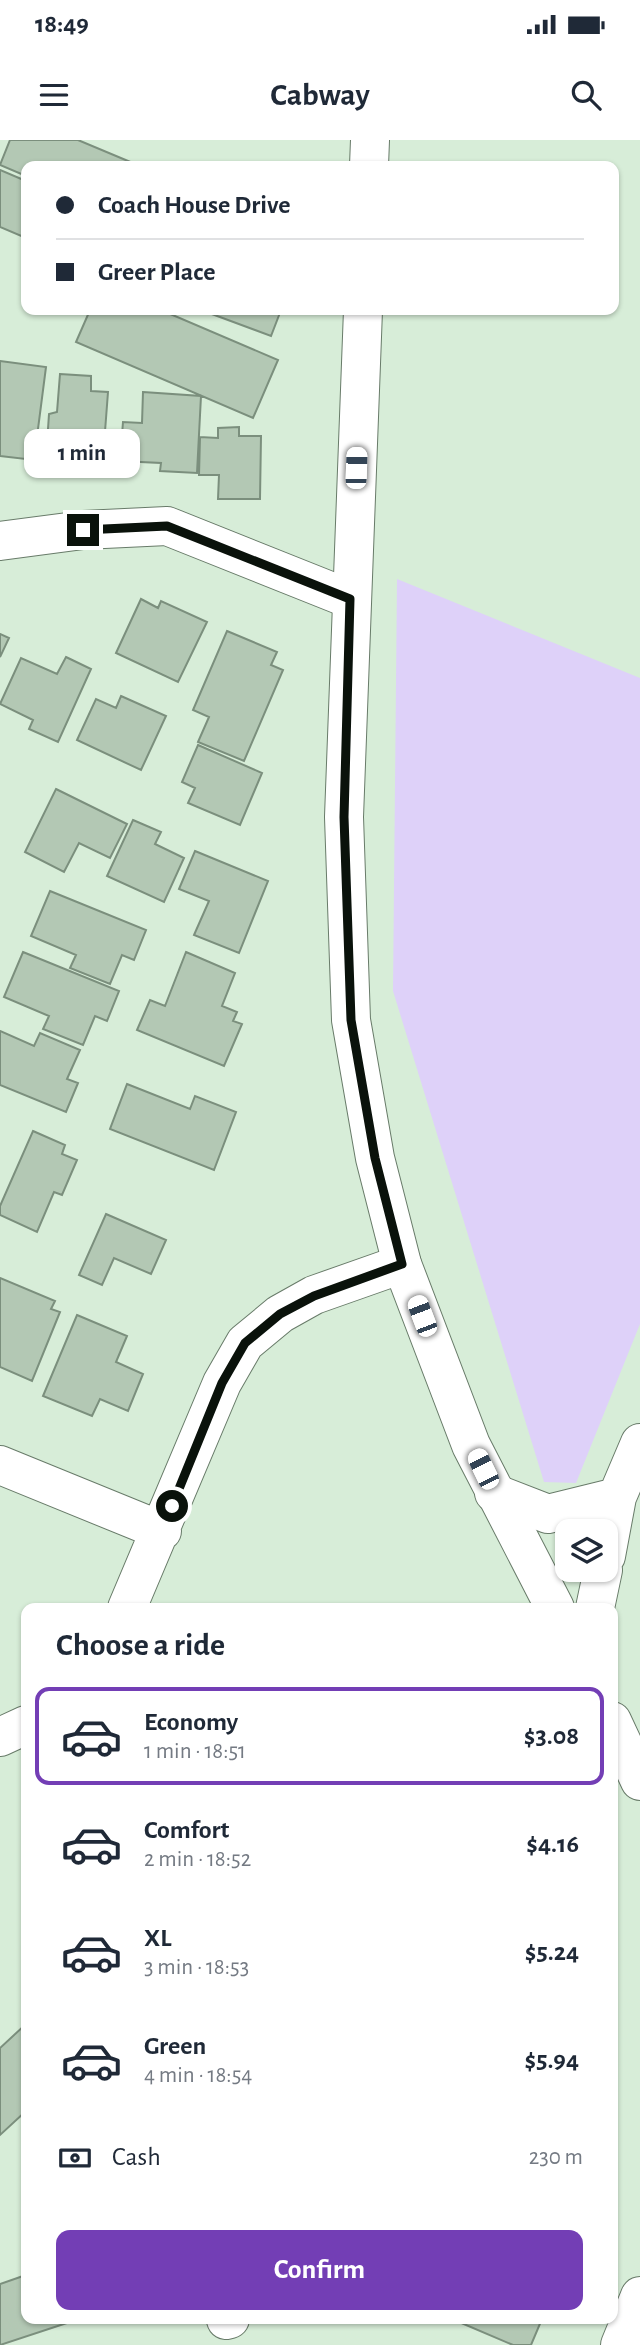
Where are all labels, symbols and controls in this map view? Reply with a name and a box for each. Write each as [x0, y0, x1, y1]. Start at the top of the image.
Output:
text: 18:49 [35, 11, 89, 37]
icon: menu [35, 76, 73, 114]
icon: search [567, 76, 605, 114]
text: Cabway [270, 79, 370, 111]
text: Coach House Drive [98, 192, 291, 218]
text: Greer Place [98, 259, 216, 285]
callout: 1 min [25, 428, 141, 478]
text: 1 min [58, 442, 106, 465]
car [345, 447, 368, 489]
route end [67, 514, 99, 546]
car [405, 1293, 440, 1339]
car [465, 1446, 502, 1492]
route start [156, 1490, 188, 1522]
map controls [555, 1519, 618, 1582]
button: layers [555, 1519, 618, 1582]
text: Choose a ride [56, 1629, 225, 1661]
icon: car [60, 1705, 123, 1768]
text: Economy [144, 1709, 238, 1735]
text: $3.08 [524, 1723, 579, 1749]
text: 1 min · 18:51 [144, 1740, 246, 1763]
icon: car [60, 1813, 123, 1876]
text: Comfort [144, 1817, 229, 1843]
text: $4.16 [526, 1831, 579, 1857]
text: 2 min · 18:52 [144, 1848, 251, 1871]
icon: car [60, 1921, 123, 1984]
text: XL [144, 1925, 171, 1951]
text: $5.24 [525, 1939, 579, 1965]
text: 3 min · 18:53 [144, 1956, 249, 1979]
icon: car [60, 2029, 123, 2092]
text: Green [144, 2033, 206, 2059]
text: $5.94 [524, 2047, 579, 2073]
text: 4 min · 18:54 [144, 2064, 252, 2087]
icon: cash [56, 2139, 94, 2177]
text: Cash [112, 2144, 161, 2170]
text: 230 m [529, 2146, 583, 2169]
button: Confirm [56, 2230, 583, 2310]

